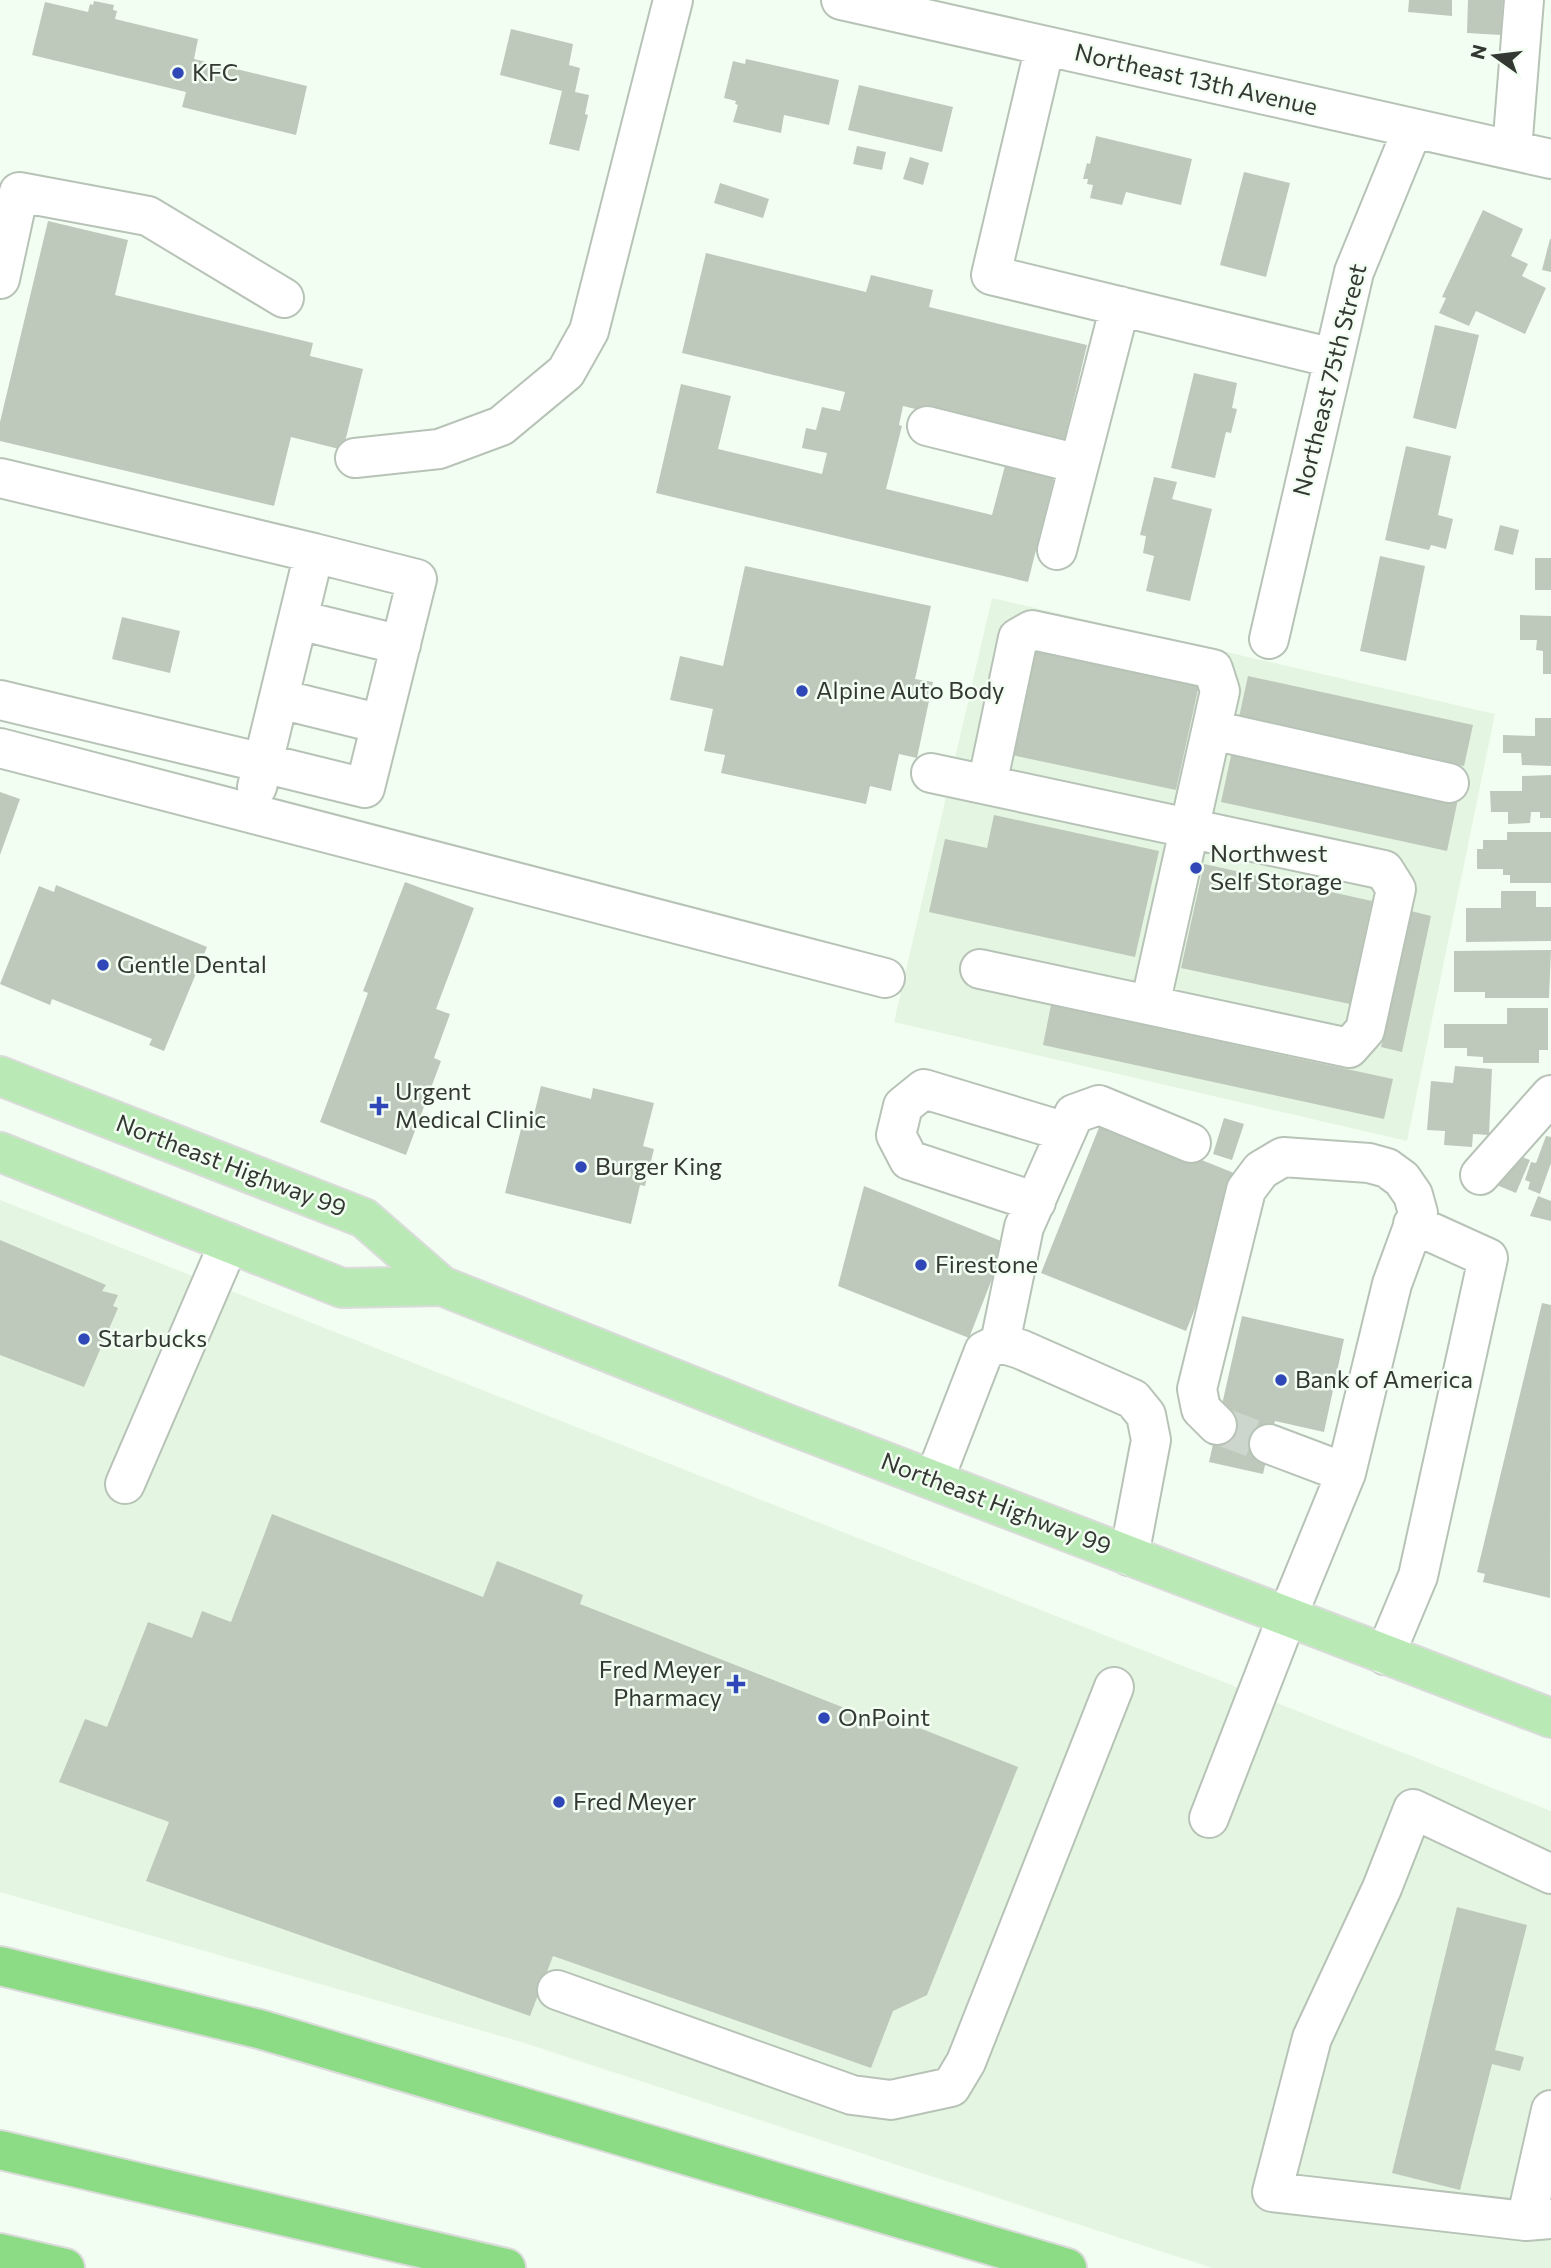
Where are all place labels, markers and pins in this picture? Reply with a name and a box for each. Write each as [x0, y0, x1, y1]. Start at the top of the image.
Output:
place label: KFC [192, 57, 238, 86]
marker: KFC [170, 65, 186, 81]
place label: Alpine Auto Body [816, 675, 1004, 704]
marker: Alpine Auto Body [794, 683, 810, 699]
place label: Northwest Self Storage [1210, 838, 1342, 895]
marker: Northwest Self Storage [1188, 860, 1204, 876]
place label: Gentle Dental [117, 949, 267, 978]
marker: Gentle Dental [95, 957, 111, 973]
place label: Urgent Medical Clinic [395, 1076, 546, 1133]
marker: Urgent Medical Clinic [369, 1096, 389, 1116]
place label: Burger King [595, 1151, 722, 1180]
marker: Burger King [573, 1159, 589, 1175]
place label: Firestone [935, 1249, 1038, 1278]
marker: Firestone [913, 1257, 929, 1273]
place label: Starbucks [98, 1323, 207, 1352]
marker: Starbucks [76, 1331, 92, 1347]
place label: Bank of America [1295, 1364, 1473, 1393]
marker: Bank of America [1273, 1372, 1289, 1388]
place label: Fred Meyer Pharmacy [599, 1654, 722, 1711]
marker: Fred Meyer Pharmacy [728, 1676, 744, 1692]
place label: OnPoint [838, 1702, 930, 1731]
marker: OnPoint [816, 1710, 832, 1726]
place label: Fred Meyer [573, 1786, 697, 1815]
marker: Fred Meyer [551, 1794, 567, 1810]

